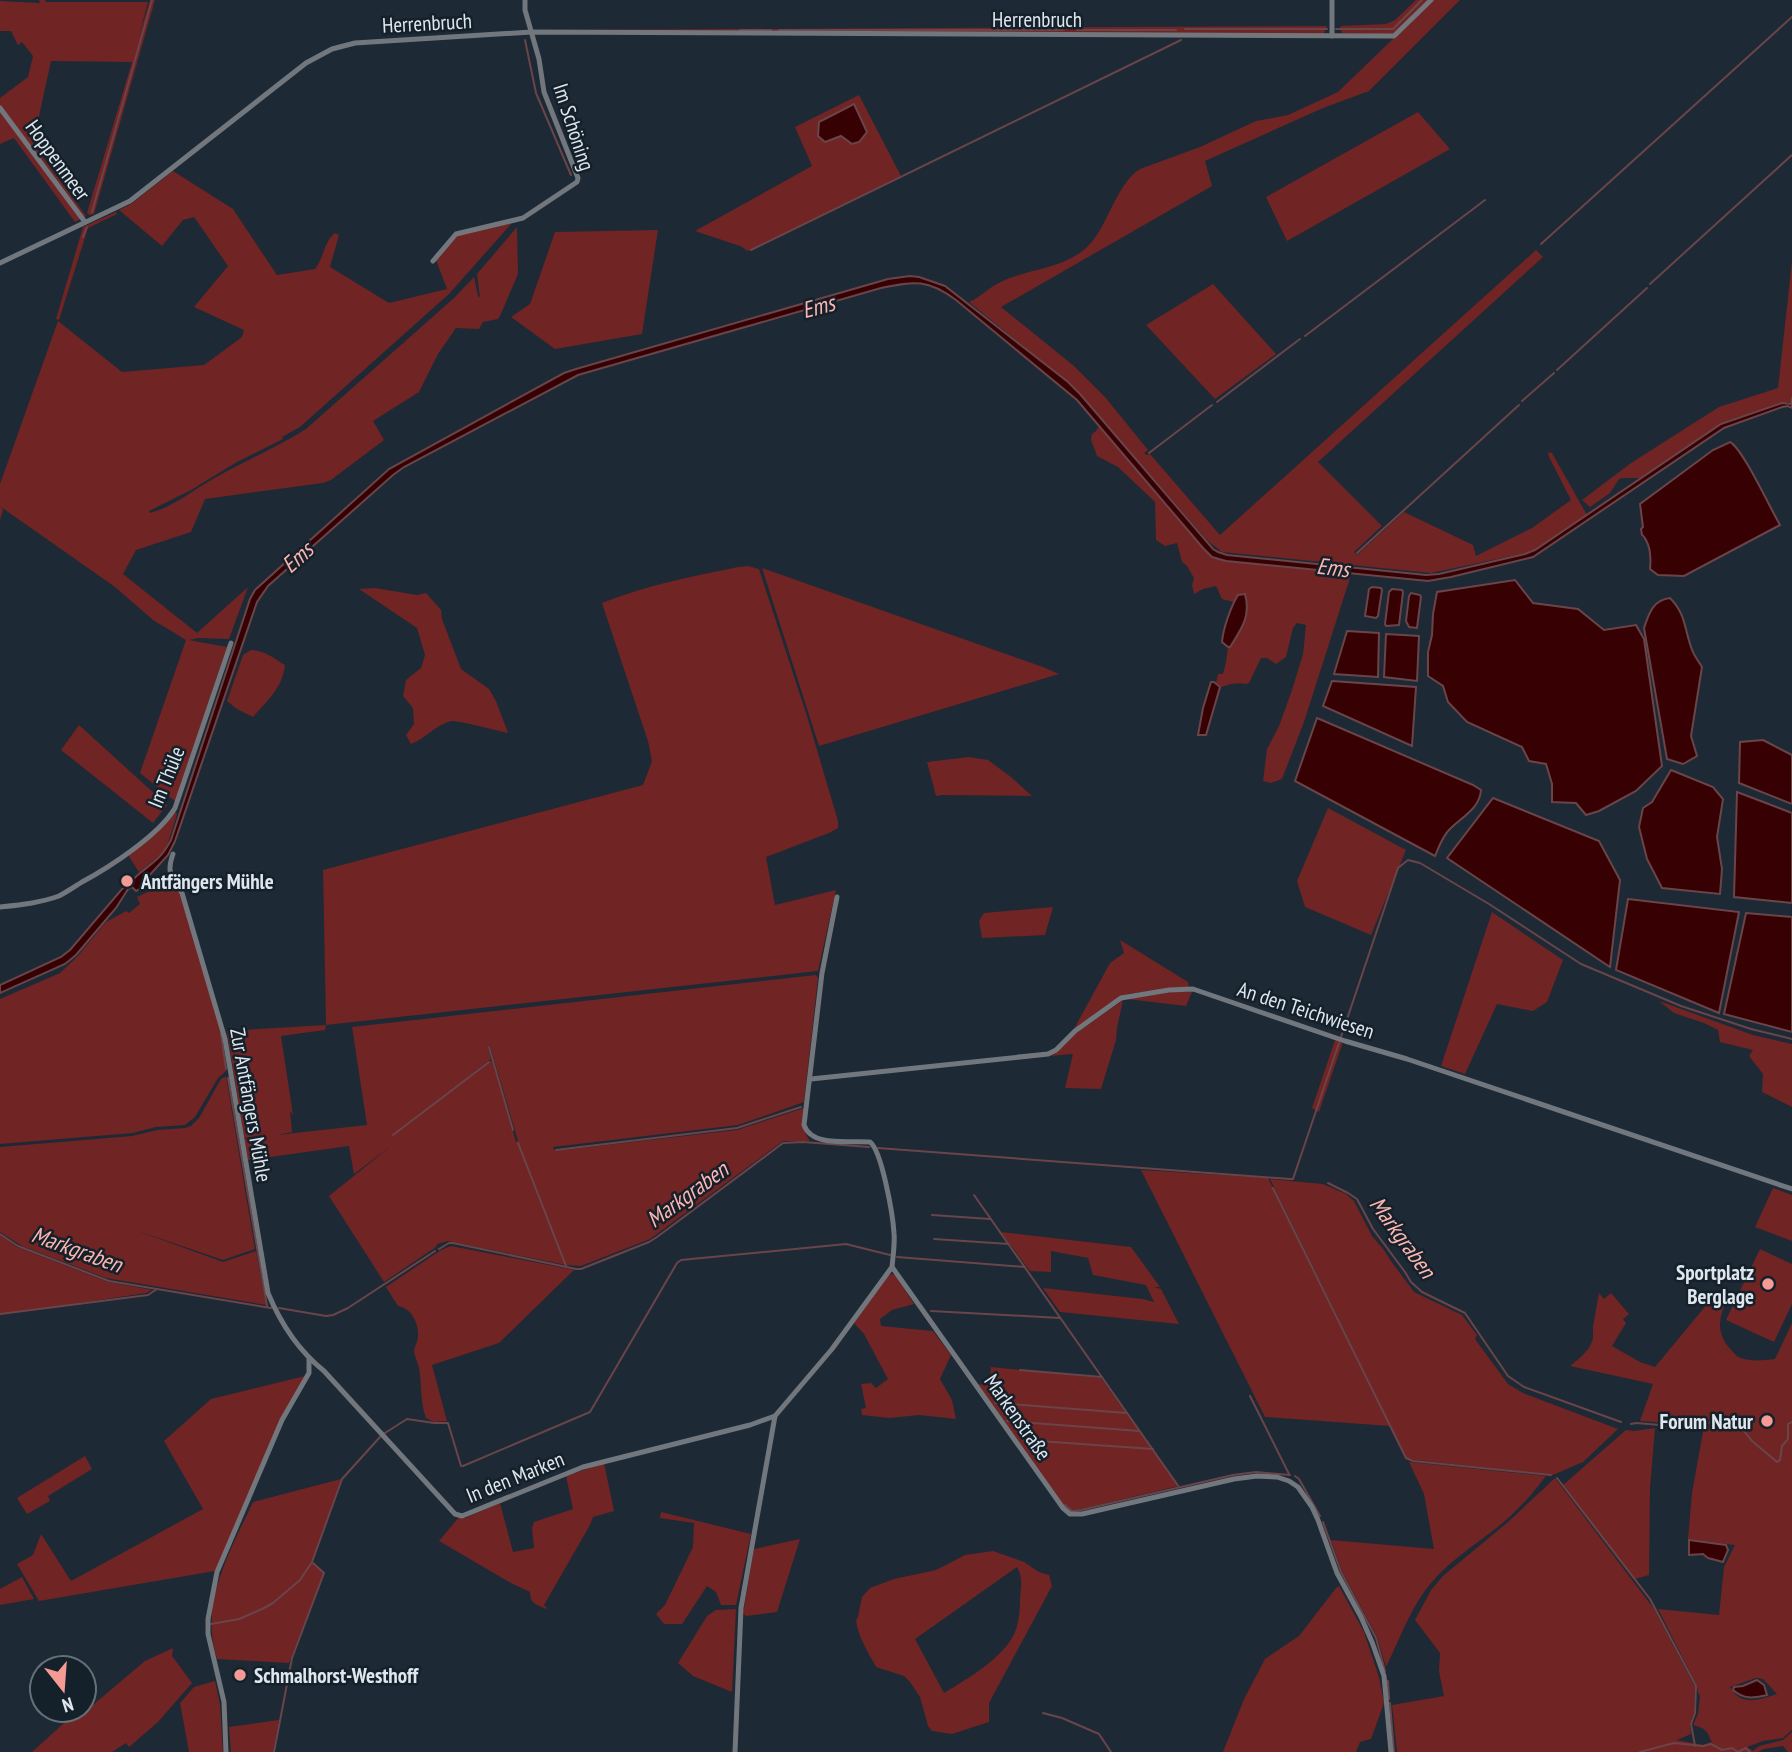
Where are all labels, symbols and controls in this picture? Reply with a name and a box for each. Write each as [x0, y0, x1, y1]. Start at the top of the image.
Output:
street label: Herrenbruch [992, 6, 1082, 33]
street label: Herrenbruch [381, 7, 473, 39]
street label: Im Schöning [547, 80, 601, 174]
street label: Hoppenmeer [20, 114, 96, 206]
water label: Ems [798, 287, 840, 324]
water label: Ems [275, 534, 320, 579]
water label: Ems [1315, 551, 1353, 584]
street label: Im Thüle [142, 742, 190, 812]
place label: Antfängers Mühle [140, 868, 274, 895]
marker: Antfängers Mühle [119, 873, 135, 889]
street label: An den Teichwiesen [1234, 975, 1378, 1045]
street label: Zur Antfängers Mühle [224, 1026, 278, 1184]
water label: Markgraben [641, 1154, 735, 1233]
water label: Markgraben [1364, 1191, 1443, 1285]
water label: Markgraben [28, 1219, 128, 1279]
place label: Sportplatz Berglage [1676, 1259, 1754, 1310]
marker: Sportplatz Berglage [1760, 1276, 1776, 1292]
street label: Markenstraße [978, 1369, 1058, 1465]
place label: Forum Natur [1659, 1408, 1754, 1435]
marker: Forum Natur [1759, 1413, 1775, 1429]
street label: In den Marken [462, 1445, 568, 1509]
north arrow [28, 1654, 98, 1724]
place label: Schmalhorst-Westhoff [254, 1662, 420, 1689]
marker: Schmalhorst-Westhoff [232, 1667, 248, 1683]
text: N [60, 1692, 76, 1718]

